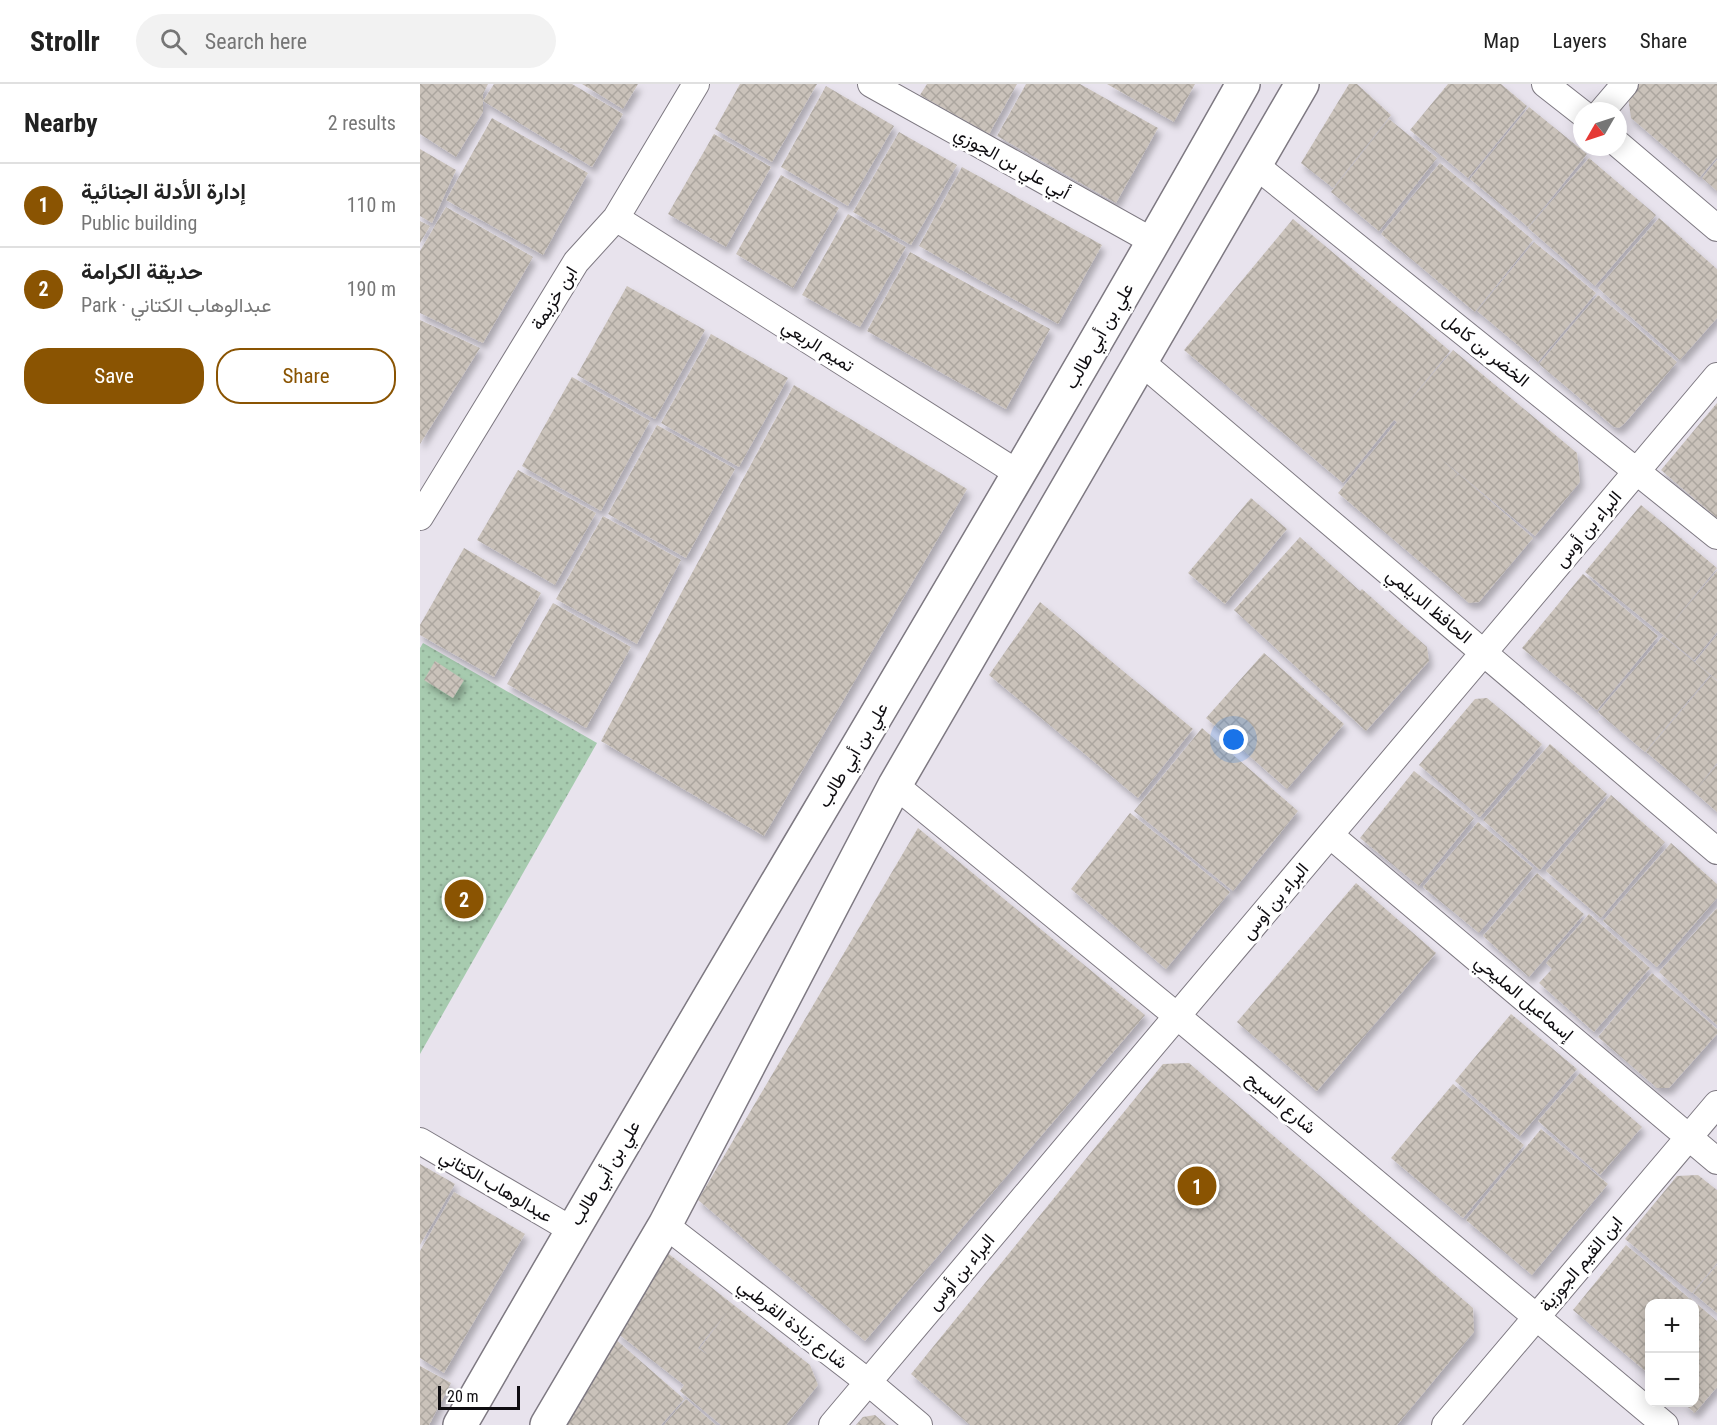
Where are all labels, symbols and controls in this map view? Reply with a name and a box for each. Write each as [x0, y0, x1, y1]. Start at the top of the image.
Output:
search box [136, 14, 556, 68]
text: Strollr [30, 25, 100, 58]
icon: search [157, 25, 190, 58]
text: Search here [205, 29, 307, 54]
text: Map [1483, 29, 1520, 53]
text: Layers [1553, 29, 1607, 53]
text: Share [1640, 29, 1687, 53]
north arrow [1573, 102, 1627, 156]
text: Nearby [24, 108, 98, 138]
text: 2 results [328, 111, 396, 135]
street label: أبي علي بن الجوزي [948, 122, 1074, 207]
text: إدارة الأدلة الجنائية [81, 179, 246, 204]
text: 1 [38, 193, 49, 217]
text: 110 m [347, 193, 396, 217]
text: Public building [81, 211, 197, 235]
text: حديقة الكرامة [81, 259, 203, 284]
street label: ابن خزيمة [526, 262, 582, 334]
text: 2 [38, 277, 49, 301]
text: 190 m [347, 277, 396, 301]
street label: علي بن أبي طالب [1060, 279, 1142, 395]
text: Park · عبدالوهاب الكتاني [81, 293, 271, 317]
street label: الخضر بن كامل [1438, 308, 1534, 392]
street label: تميم الربعي [776, 315, 858, 380]
button: Save [24, 348, 204, 404]
button: Share [216, 348, 396, 404]
street label: البراء بن أوس [1550, 486, 1626, 572]
street label: الحافظ الديلمي [1379, 564, 1476, 651]
street label: علي بن أبي طالب [813, 698, 896, 814]
your location [1219, 725, 1248, 754]
street label: البراء بن أوس [1237, 858, 1313, 944]
pin: 2 [444, 876, 483, 922]
street label: إسماعيل المليحي [1468, 950, 1578, 1049]
street label: شارع السيح [1241, 1067, 1321, 1139]
street label: علي بن أبي طالب [565, 1116, 648, 1232]
street label: عبدالوهاب الكتاني [434, 1145, 556, 1231]
pin: 1 [1178, 1164, 1216, 1208]
street label: ابن القيم الجوزية [1535, 1212, 1628, 1317]
street label: البراء بن أوس [923, 1229, 999, 1315]
street label: شارع زيادة القرطبي [731, 1274, 852, 1377]
map controls [1645, 1299, 1699, 1407]
button: + [1645, 1299, 1699, 1353]
button: − [1645, 1353, 1699, 1407]
scale bar [438, 1383, 520, 1410]
text: 20 m [447, 1387, 479, 1406]

